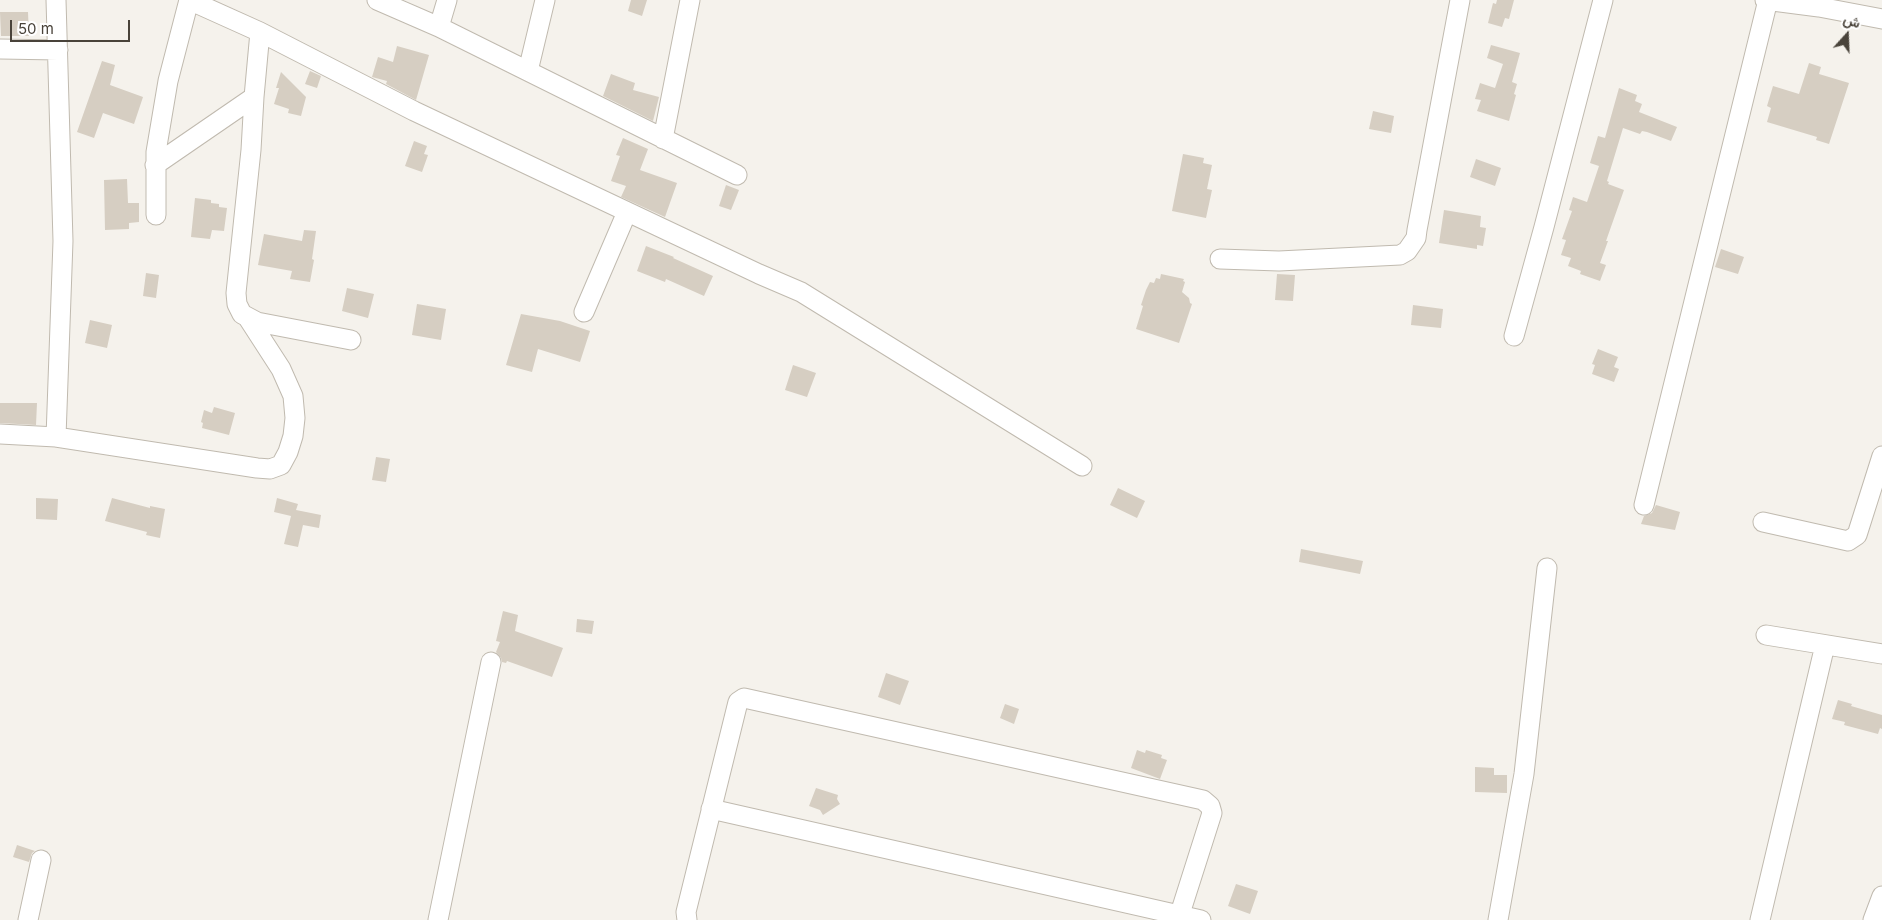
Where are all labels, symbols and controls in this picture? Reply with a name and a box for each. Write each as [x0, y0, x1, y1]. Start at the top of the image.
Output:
scale bar [12, 10, 132, 42]
north arrow [1822, 10, 1872, 60]
text: ش [1841, 10, 1863, 31]
text: 50 m [18, 19, 54, 38]

